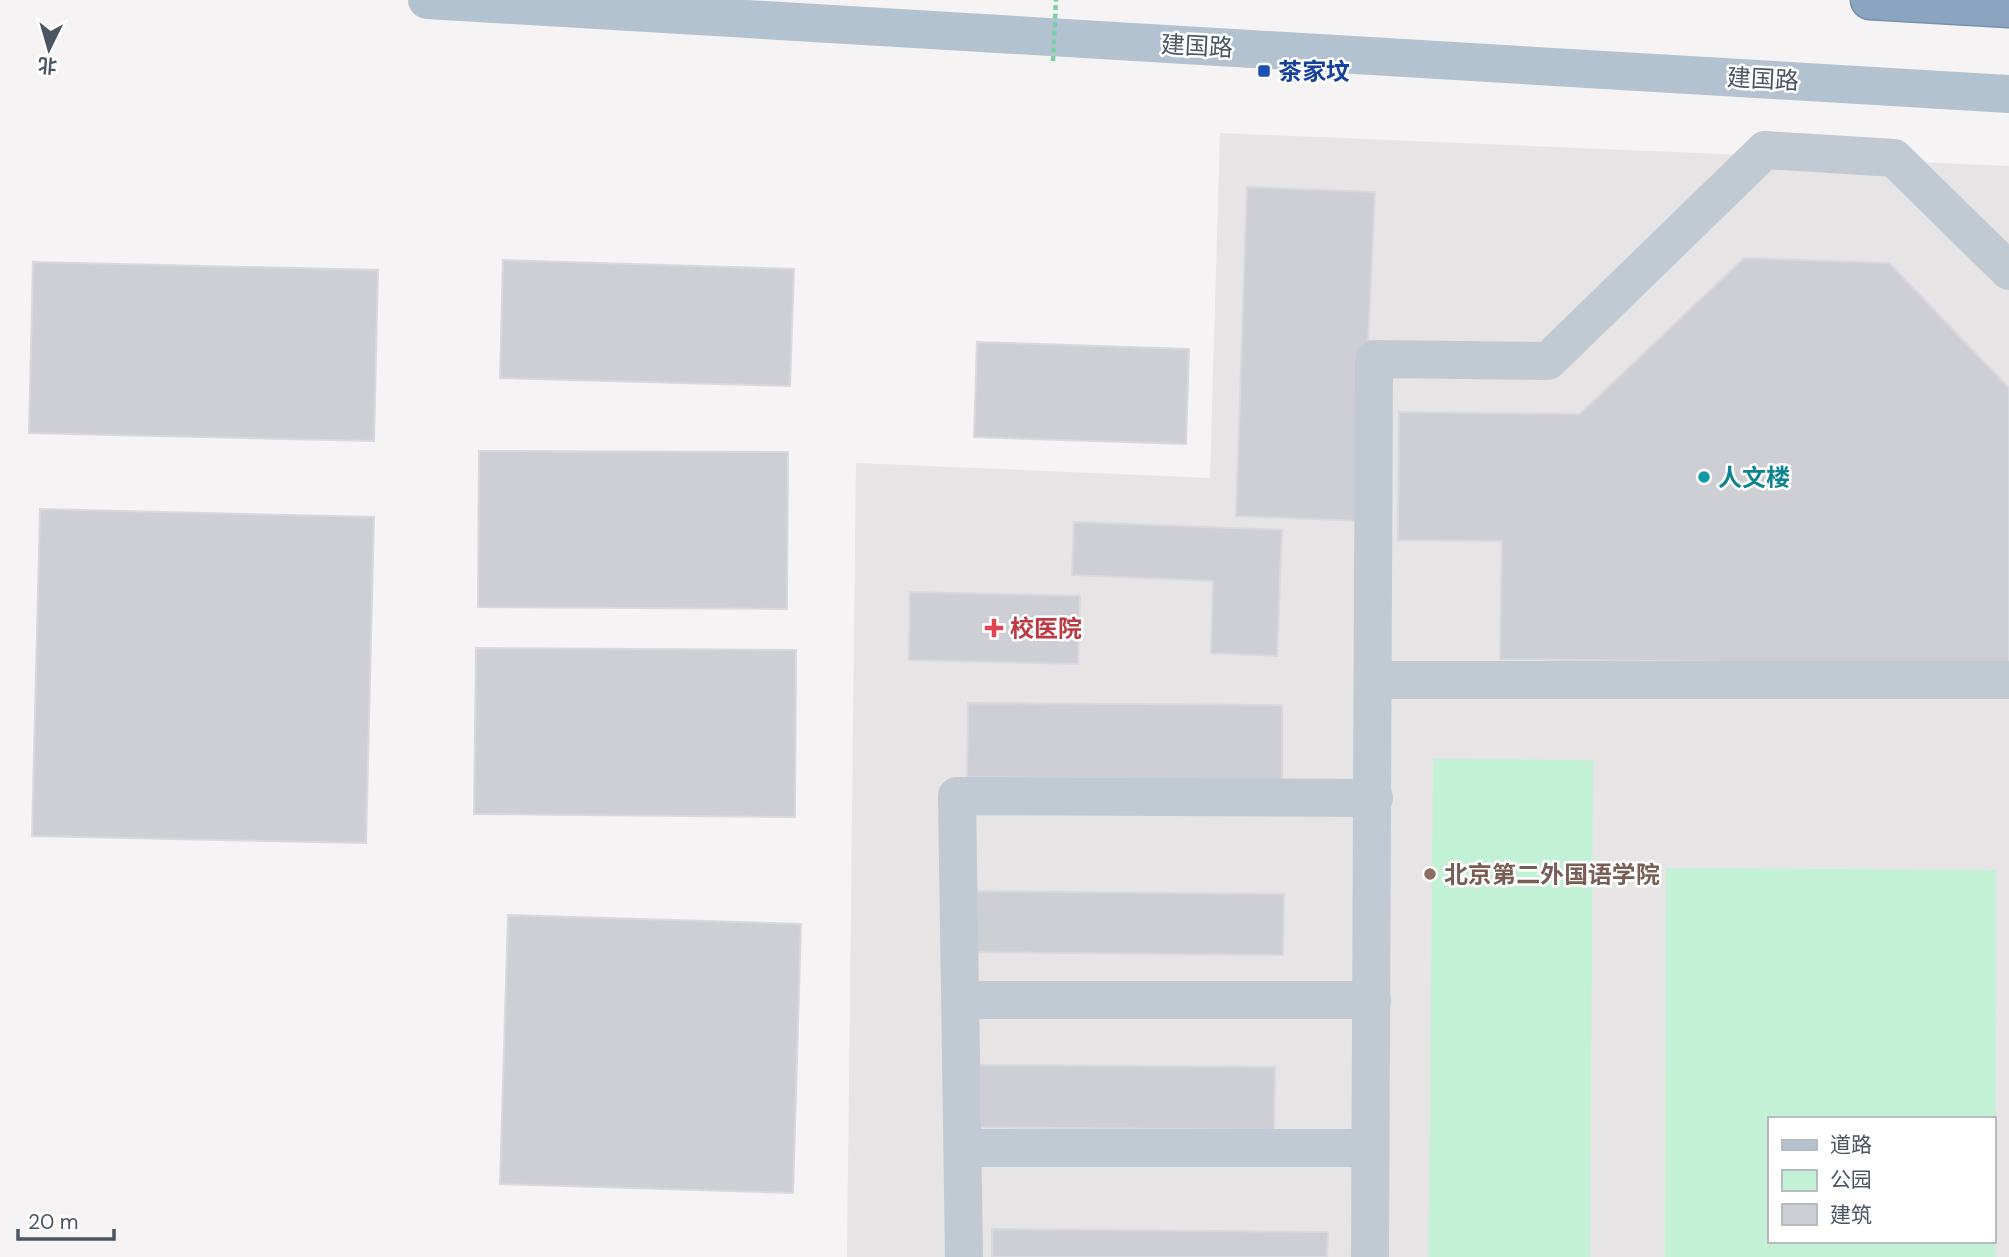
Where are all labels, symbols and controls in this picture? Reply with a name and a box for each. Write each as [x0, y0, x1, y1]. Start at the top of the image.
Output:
north arrow [14, 14, 84, 84]
street label: 建国路 [1160, 29, 1234, 63]
text: 北 [37, 52, 58, 79]
place label: 茶家坟 [1278, 56, 1350, 87]
street label: 建国路 [1726, 62, 1800, 96]
marker: 茶家坟 [1256, 63, 1272, 79]
place label: 人文楼 [1718, 462, 1790, 493]
marker: 人文楼 [1696, 469, 1712, 485]
place label: 校医院 [1010, 613, 1082, 644]
marker: 校医院 [984, 618, 1004, 638]
place label: 北京第二外国语学院 [1444, 859, 1660, 890]
marker: 北京第二外国语学院 [1422, 866, 1438, 882]
legend [1768, 1117, 1995, 1243]
text: 道路 [1830, 1131, 1872, 1159]
text: 公园 [1830, 1166, 1872, 1194]
scale bar [18, 1198, 114, 1242]
text: 建筑 [1830, 1201, 1872, 1229]
text: 20 m [28, 1208, 79, 1236]

